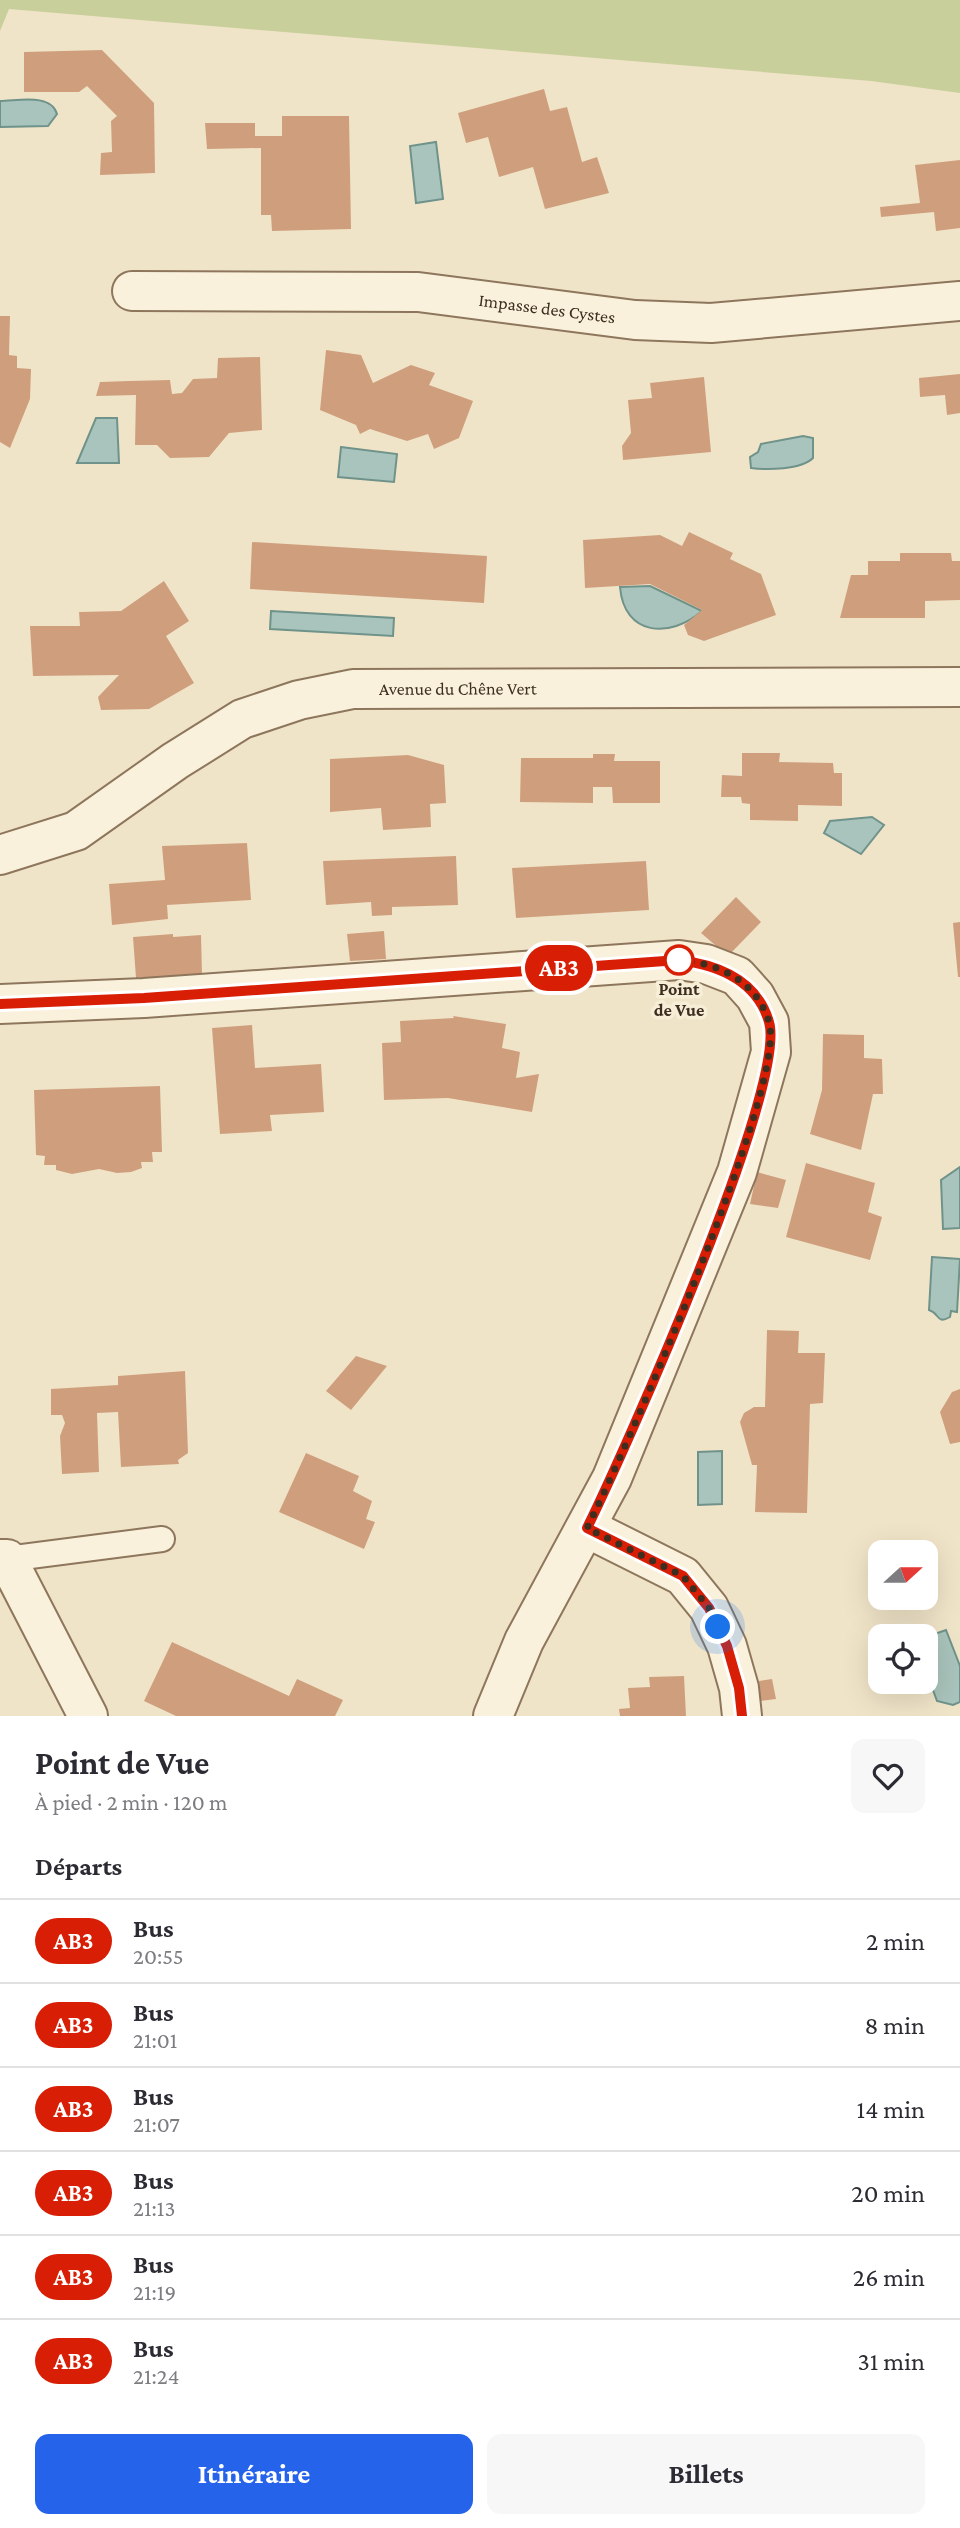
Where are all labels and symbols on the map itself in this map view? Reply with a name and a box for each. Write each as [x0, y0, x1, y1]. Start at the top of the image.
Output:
street label: Impasse des Cystes [477, 290, 616, 327]
street label: Avenue du Chêne Vert [379, 678, 538, 699]
line badge: AB3 [519, 945, 599, 991]
marker: Point de Vue [664, 945, 694, 975]
place label: Point de Vue [654, 979, 704, 1020]
north arrow [868, 1540, 938, 1610]
your location [700, 1609, 735, 1644]

